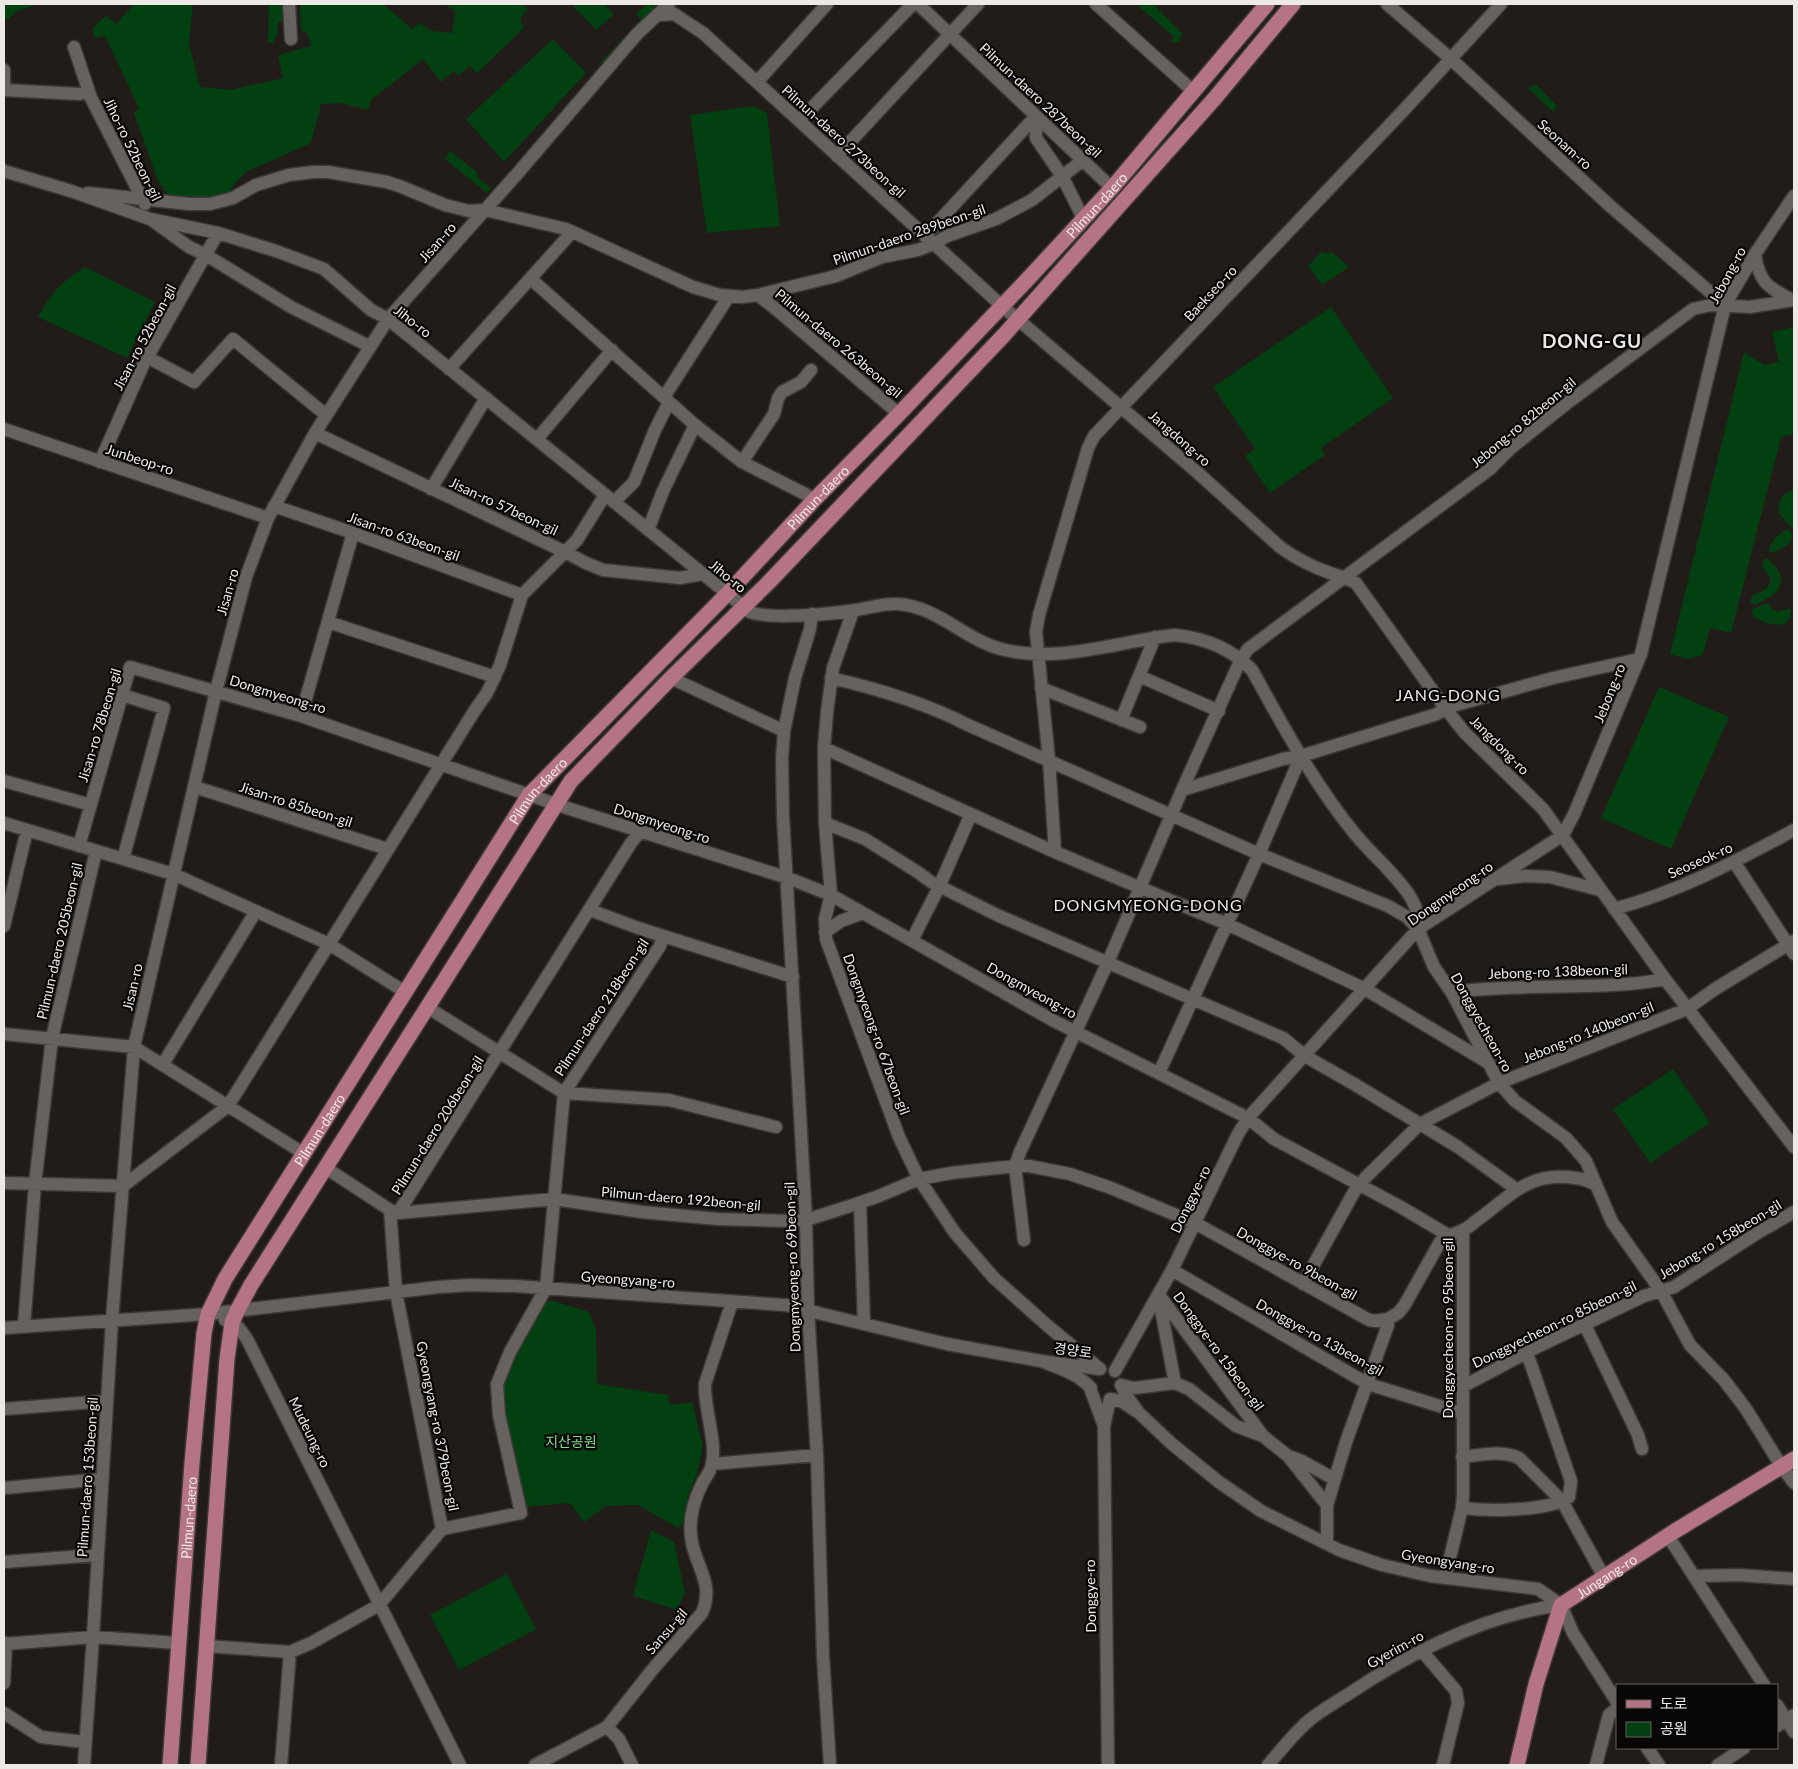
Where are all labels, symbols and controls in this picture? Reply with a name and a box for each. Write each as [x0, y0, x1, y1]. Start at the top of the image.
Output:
street label: Pilmun-daero 287beon-gil [977, 39, 1105, 161]
street label: Pilmun-daero 273beon-gil [779, 81, 909, 201]
street label: Jiho-ro 52beon-gil [101, 95, 165, 203]
street label: Seonam-ro [1534, 115, 1596, 173]
street label: Pilmun-daero [1062, 169, 1130, 241]
street label: Pilmun-daero 289beon-gil [830, 200, 988, 268]
street label: Jisan-ro [415, 218, 459, 265]
street label: Jebong-ro [1705, 244, 1749, 306]
street label: Baekseo-ro [1180, 262, 1240, 324]
street label: Jisan-ro 52beon-gil [109, 281, 179, 393]
street label: Pilmun-daero 263beon-gil [772, 285, 906, 401]
street label: Jiho-ro [391, 301, 435, 341]
district label: DONG-GU [1542, 329, 1642, 352]
street label: Jebong-ro 82beon-gil [1467, 373, 1579, 471]
street label: Jangdong-ro [1146, 407, 1214, 470]
street label: Junbeop-ro [104, 440, 176, 478]
street label: Pilmun-daero [783, 461, 852, 533]
street label: Jisan-ro 57beon-gil [447, 473, 561, 539]
street label: Jisan-ro 63beon-gil [346, 508, 462, 564]
street label: Jiho-ro [706, 556, 750, 596]
street label: Jisan-ro [212, 567, 242, 617]
street label: Jebong-ro [1590, 661, 1628, 725]
street label: Jisan-ro 78beon-gil [74, 666, 124, 784]
street label: Dongmyeong-ro [228, 671, 329, 717]
district label: JANG-DONG [1395, 685, 1501, 704]
street label: Jangdong-ro [1467, 712, 1533, 778]
street label: Pilmun-daero [505, 753, 570, 827]
street label: Jisan-ro 85beon-gil [237, 778, 355, 830]
street label: Dongmyeong-ro [612, 799, 712, 847]
street label: Seoseok-ro [1665, 838, 1735, 882]
street label: Dongmyeong-ro [1404, 857, 1496, 929]
street label: Pilmun-daero 205beon-gil [33, 861, 85, 1021]
district label: DONGMYEONG-DONG [1053, 895, 1243, 914]
street label: Pilmun-daero 218beon-gil [550, 935, 652, 1079]
street label: Dongmyeong-ro 67beon-gil [840, 951, 914, 1117]
street label: Dongmyeong-ro [984, 958, 1080, 1022]
street label: Jebong-ro 138beon-gil [1488, 960, 1628, 982]
street label: Jisan-ro [118, 962, 146, 1012]
street label: Donggyecheon-ro [1448, 969, 1516, 1075]
street label: Jebong-ro 140beon-gil [1520, 998, 1656, 1066]
street label: Pilmun-daero 206beon-gil [387, 1052, 487, 1198]
street label: Pilmun-daero [290, 1090, 348, 1169]
street label: Donggye-ro [1166, 1162, 1214, 1236]
street label: Dongmyeong-ro 69beon-gil [781, 1182, 803, 1352]
street label: Pilmun-daero 192beon-gil [600, 1183, 762, 1213]
street label: Jebong-ro 158beon-gil [1656, 1196, 1784, 1282]
street label: Donggye-ro 9beon-gil [1234, 1223, 1360, 1303]
street label: Donggyecheon-ro 95beon-gil [1439, 1238, 1456, 1418]
street label: Gyeongyang-ro [580, 1267, 676, 1291]
street label: Donggyecheon-ro 85beon-gil [1469, 1277, 1639, 1371]
street label: Donggye-ro 15beon-gil [1170, 1288, 1268, 1414]
street label: Donggye-ro 13beon-gil [1253, 1295, 1387, 1379]
street label: 경양로 [1053, 1339, 1093, 1361]
street label: Gyeongyang-ro 379beon-gil [413, 1340, 463, 1512]
street label: Mudeung-ro [286, 1394, 334, 1470]
street label: Pilmun-daero 153beon-gil [73, 1396, 101, 1558]
park label: 지산공원 [545, 1433, 597, 1450]
street label: Pilmun-daero [177, 1476, 199, 1559]
street label: Gyeongyang-ro [1400, 1545, 1496, 1577]
street label: Jungang-ro [1573, 1550, 1640, 1601]
street label: Donggye-ro [1081, 1559, 1099, 1633]
street label: Sansu-gil [641, 1605, 691, 1657]
street label: Gyerim-ro [1364, 1626, 1426, 1672]
legend [1616, 1684, 1778, 1749]
text: 도로 [1660, 1694, 1688, 1712]
text: 공원 [1660, 1719, 1688, 1737]

